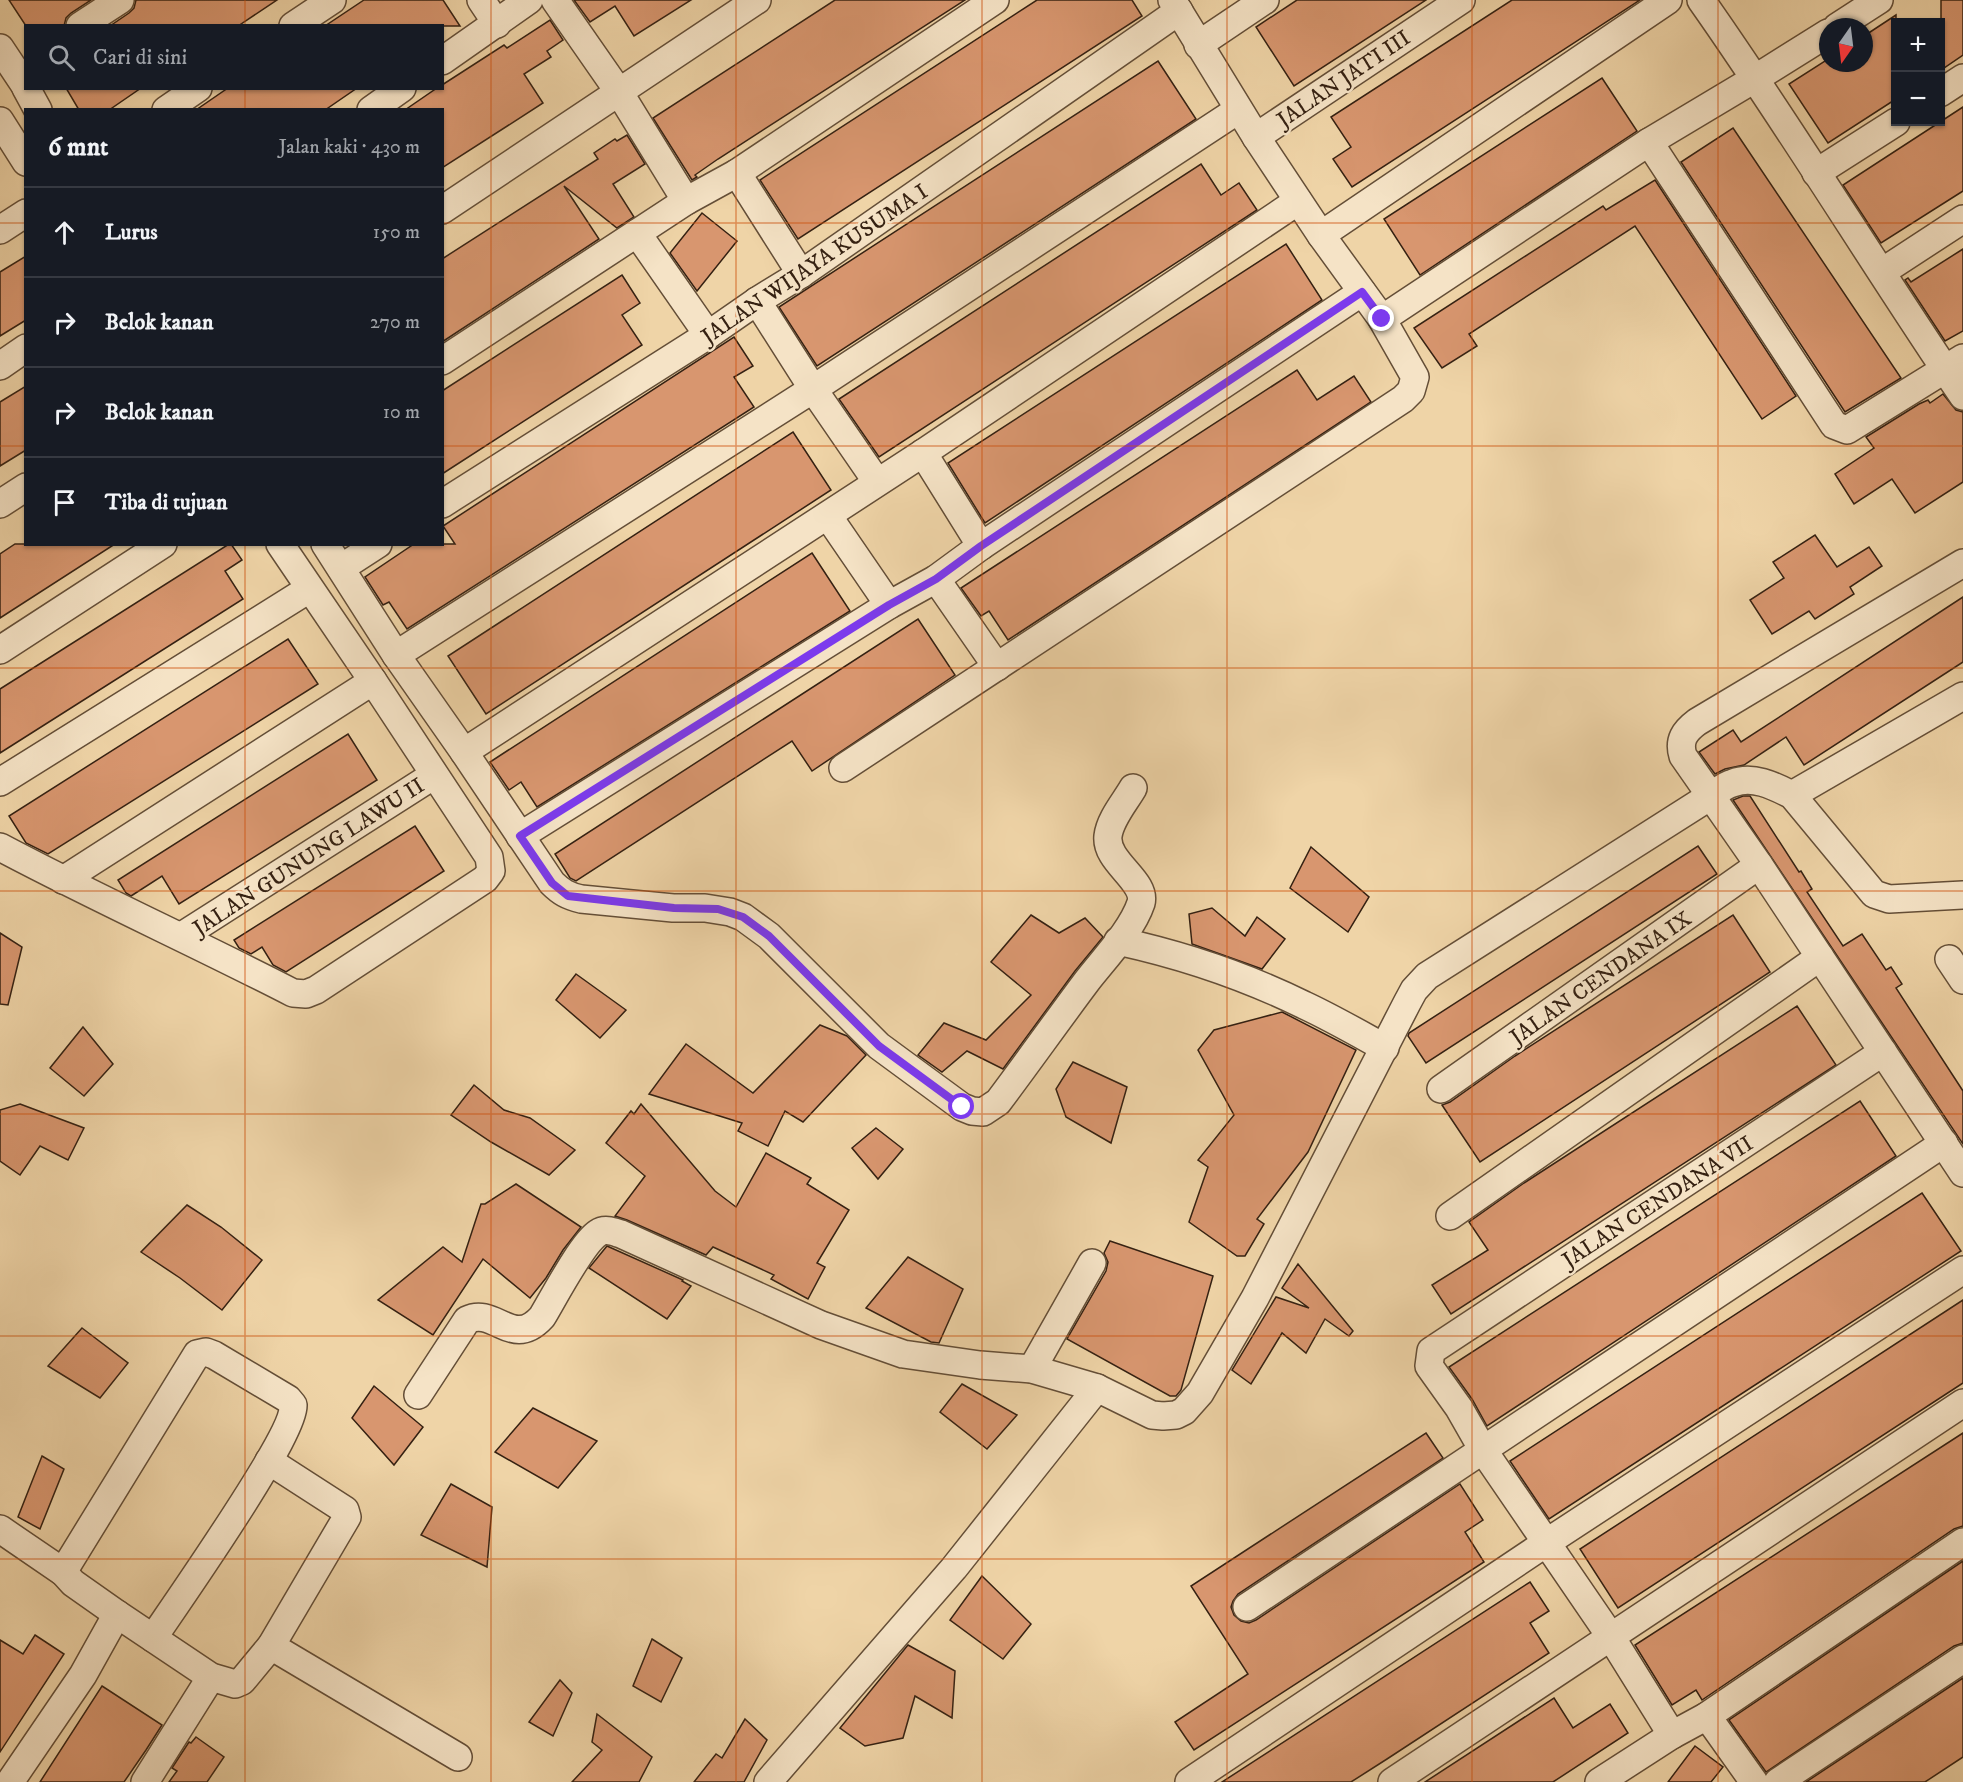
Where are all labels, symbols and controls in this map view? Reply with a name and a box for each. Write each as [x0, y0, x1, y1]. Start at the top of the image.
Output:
north arrow [1819, 18, 1873, 72]
map controls [1891, 18, 1945, 126]
button: + [1891, 18, 1945, 72]
search box [24, 24, 444, 90]
street label: JALAN JATI III [1270, 25, 1416, 135]
icon: search [45, 41, 78, 74]
text: Cari di sini [93, 44, 187, 71]
button: − [1891, 72, 1945, 126]
text: 6 mnt [48, 131, 108, 164]
text: Jalan kaki · 430 m [279, 135, 420, 160]
street label: JALAN WIJAYA KUSUMA I [695, 178, 933, 351]
icon: ahead [48, 216, 81, 249]
text: Lurus [105, 219, 158, 246]
text: 150 m [373, 220, 420, 245]
route end [1368, 305, 1394, 331]
icon: right [48, 306, 81, 339]
text: Belok kanan [105, 309, 213, 336]
text: 270 m [370, 310, 420, 335]
icon: right [48, 396, 81, 429]
text: Belok kanan [105, 399, 213, 426]
text: 10 m [383, 400, 420, 425]
icon: arrive [48, 486, 81, 519]
text: Tiba di tujuan [105, 489, 227, 516]
street label: JALAN GUNUNG LAWU II [186, 772, 430, 943]
street label: JALAN CENDANA IX [1503, 905, 1697, 1052]
route start [948, 1093, 974, 1119]
street label: JALAN CENDANA VII [1556, 1130, 1758, 1275]

